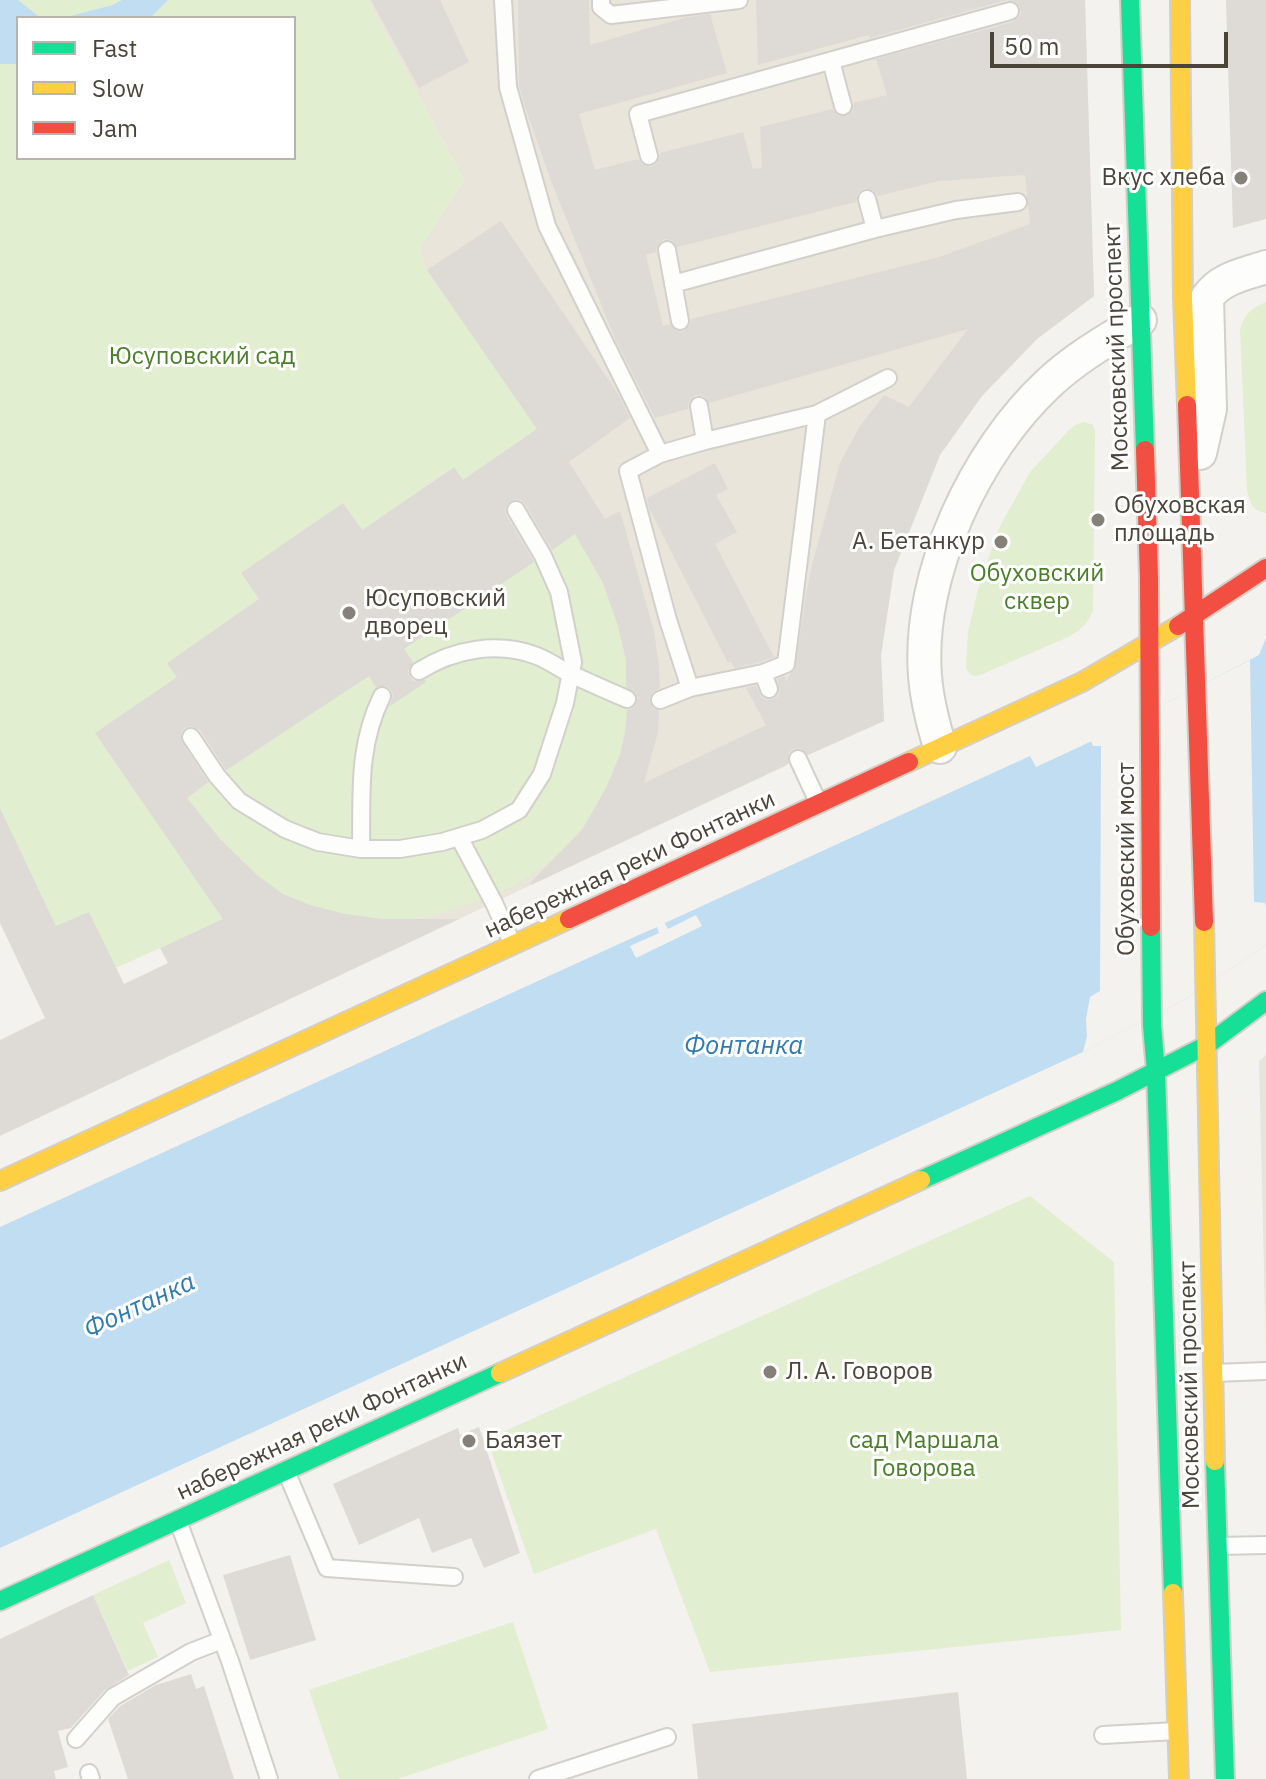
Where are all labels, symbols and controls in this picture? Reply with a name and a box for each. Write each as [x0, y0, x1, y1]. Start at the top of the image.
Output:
legend [16, 16, 296, 160]
scale bar [994, 16, 1232, 66]
text: 50 m [1004, 30, 1059, 62]
text: Fast [92, 32, 137, 64]
text: Slow [92, 72, 144, 104]
text: Jam [92, 112, 138, 144]
place label: Вкус хлеба [1101, 164, 1225, 192]
marker: Вкус хлеба [1232, 169, 1250, 187]
street label: Московский проспект [1098, 222, 1136, 472]
park label: Юсуповский сад [109, 343, 295, 371]
place label: Обуховская площадь [1114, 492, 1246, 548]
marker: Обуховская площадь [1089, 511, 1107, 529]
place label: А. Бетанкур [852, 528, 985, 556]
marker: А. Бетанкур [992, 533, 1010, 551]
park label: Обуховский сквер [970, 560, 1104, 616]
place label: Юсуповский дворец [365, 585, 506, 641]
marker: Юсуповский дворец [340, 604, 358, 622]
street label: Обуховский мост [1113, 762, 1141, 956]
street label: набережная реки Фонтанки [480, 785, 780, 945]
water label: Фонтанка [684, 1030, 804, 1062]
street label: Московский проспект [1173, 1261, 1207, 1509]
water label: Фонтанка [79, 1267, 201, 1345]
street label: набережная реки Фонтанки [172, 1347, 472, 1507]
place label: Л. А. Говоров [786, 1358, 933, 1386]
marker: Л. А. Говоров [761, 1363, 779, 1381]
place label: Баязет [485, 1427, 562, 1455]
park label: сад Маршала Говорова [849, 1427, 999, 1483]
marker: Баязет [460, 1432, 478, 1450]

